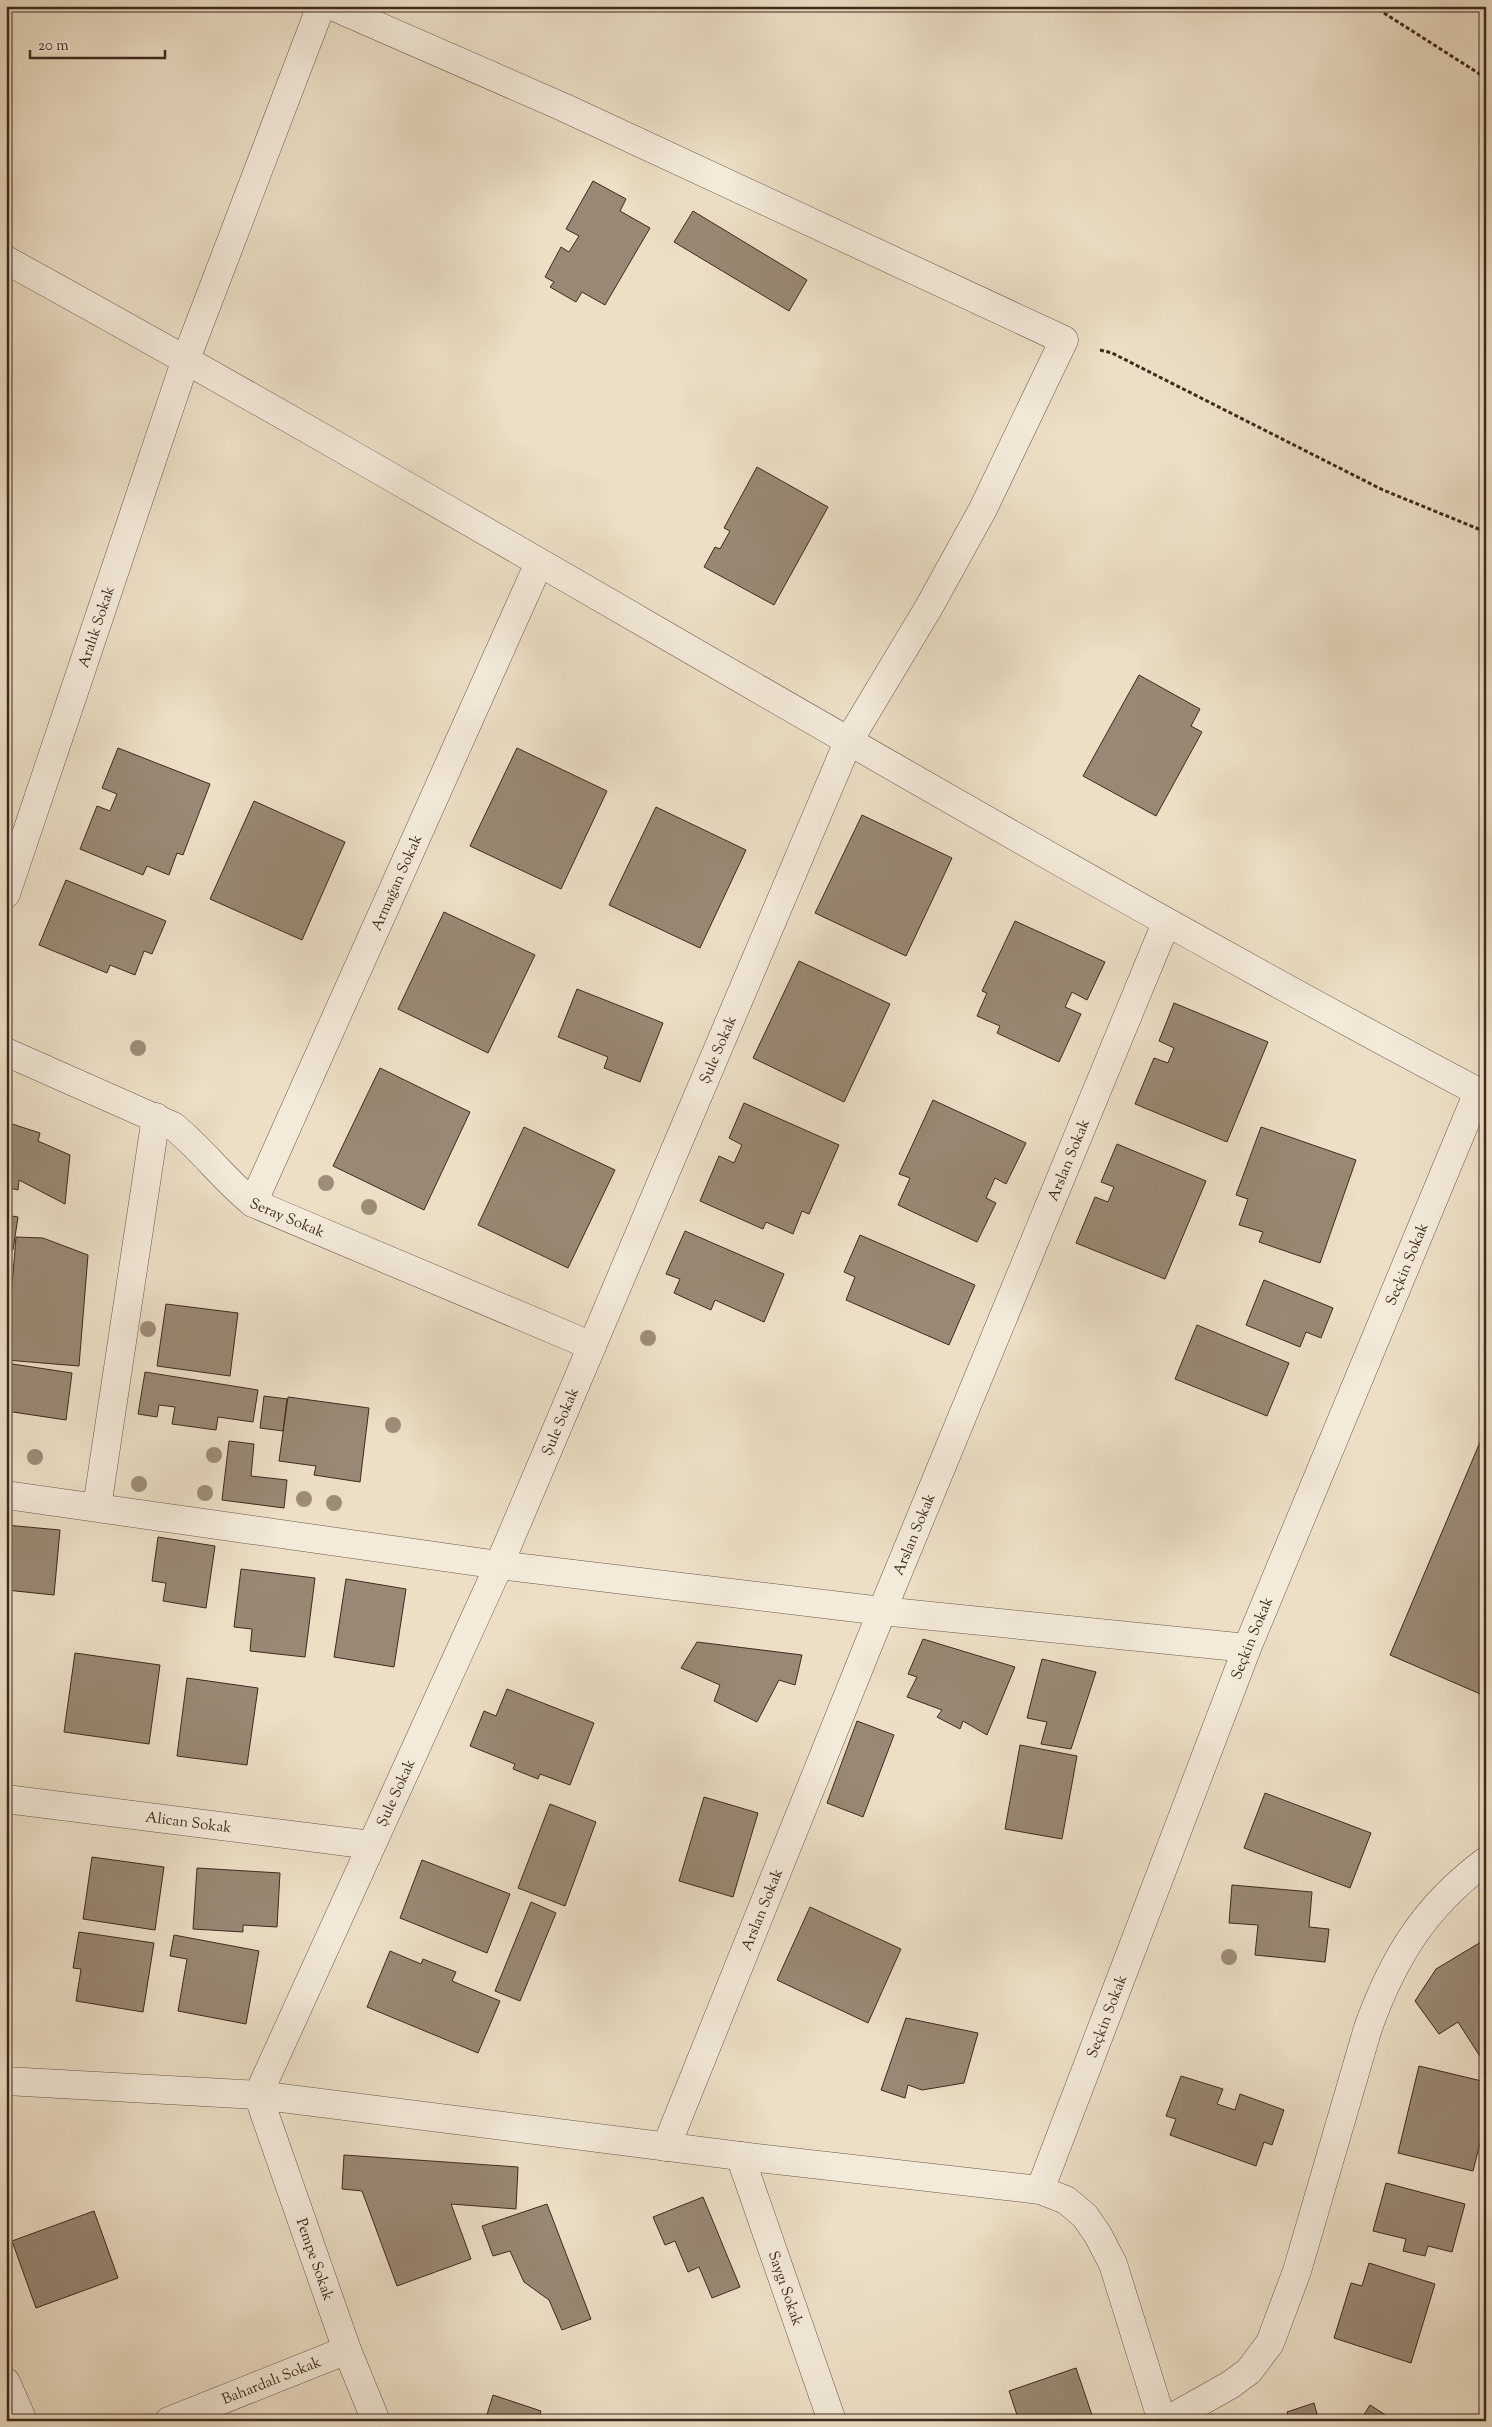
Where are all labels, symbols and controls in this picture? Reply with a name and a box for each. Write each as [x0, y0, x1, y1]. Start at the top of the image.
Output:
scale bar [30, 28, 165, 60]
text: 20 m [38, 36, 69, 57]
street label: Aralık Sokak [74, 584, 121, 671]
street label: Armağan Sokak [367, 832, 428, 935]
street label: Şule Sokak [695, 1013, 743, 1088]
street label: Arslan Sokak [1043, 1116, 1096, 1205]
street label: Seray Sokak [246, 1194, 327, 1244]
street label: Seçkin Sokak [1381, 1220, 1434, 1309]
street label: Şule Sokak [537, 1385, 585, 1460]
street label: Arslan Sokak [889, 1491, 941, 1579]
street label: Seçkin Sokak [1227, 1594, 1279, 1683]
street label: Şule Sokak [372, 1756, 421, 1831]
street label: Alican Sokak [144, 1808, 233, 1839]
street label: Arslan Sokak [737, 1866, 789, 1954]
street label: Seçkin Sokak [1082, 1972, 1133, 2061]
street label: Pempe Sokak [290, 2216, 338, 2304]
street label: Saygı Sokak [762, 2248, 807, 2329]
street label: Bahardalı Sokak [219, 2352, 324, 2411]

